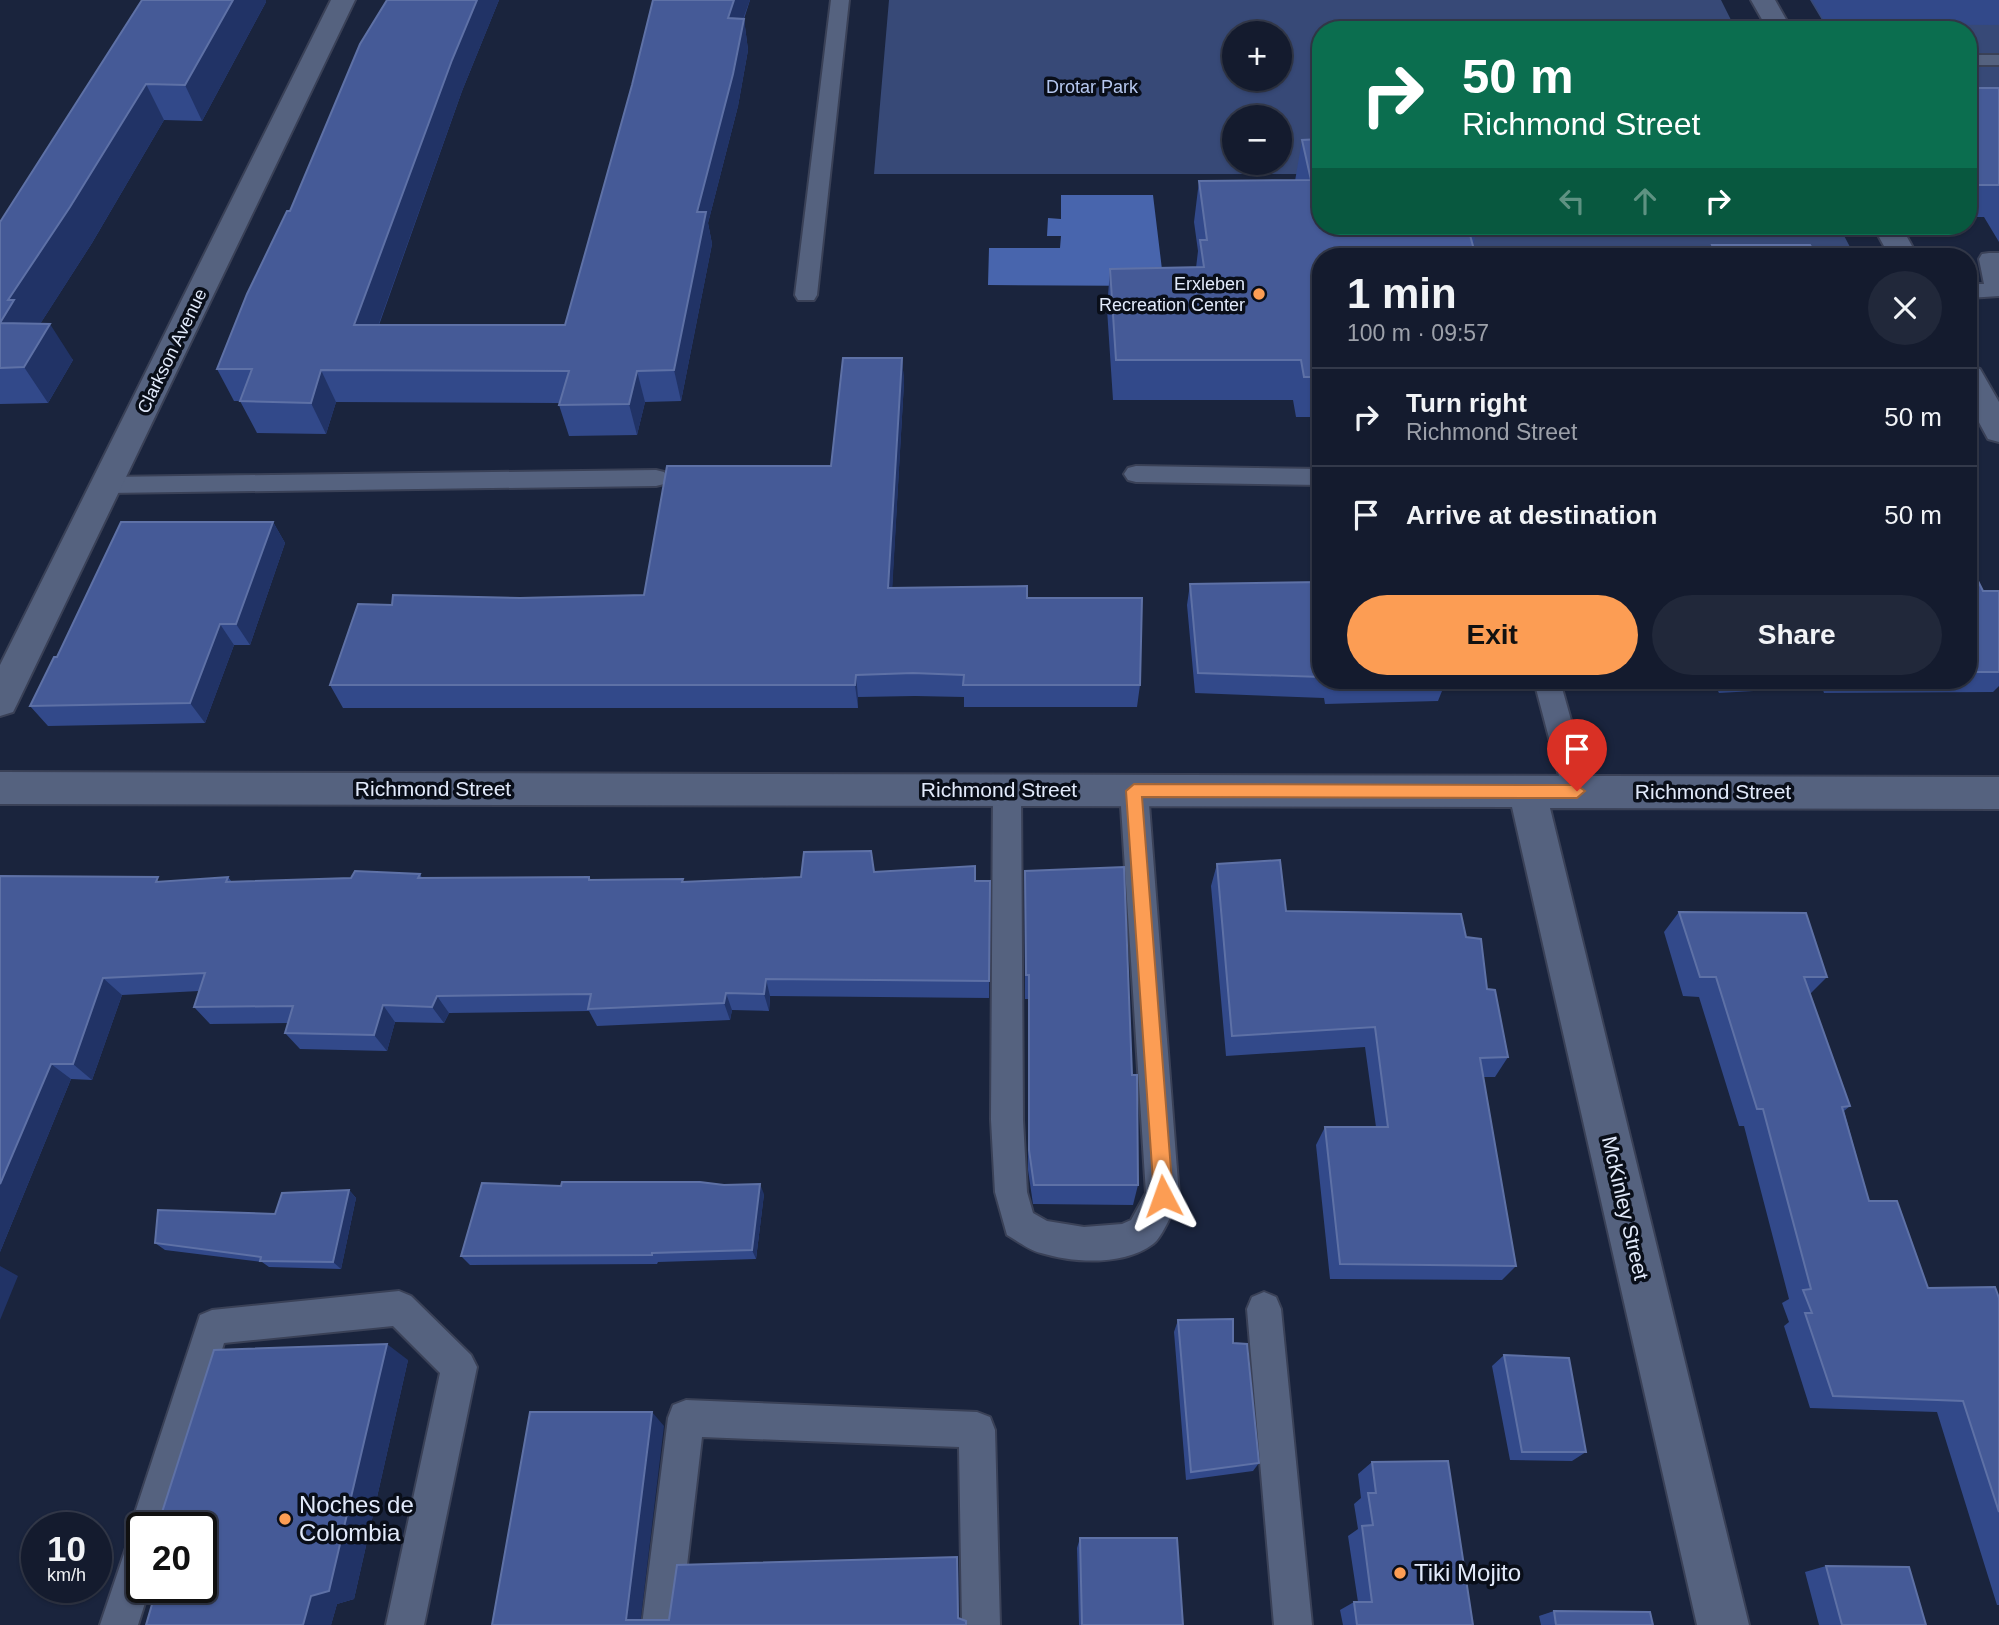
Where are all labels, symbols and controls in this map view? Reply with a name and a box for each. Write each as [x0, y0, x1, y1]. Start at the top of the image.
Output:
map controls [1222, 21, 1292, 175]
button: + [1222, 21, 1292, 91]
icon: right [1347, 49, 1438, 140]
text: 50 m [1462, 49, 1574, 103]
park label: Drotar Park [1046, 77, 1139, 97]
button: − [1222, 105, 1292, 175]
text: Richmond Street [1462, 106, 1700, 142]
icon: left [1553, 182, 1591, 220]
icon: ahead [1626, 182, 1664, 220]
icon: right [1699, 182, 1737, 220]
text: 1 min [1347, 270, 1457, 317]
button: close [1868, 271, 1942, 345]
place label: Erxleben Recreation Center [1099, 274, 1245, 315]
street label: Clarkson Avenue [133, 286, 211, 416]
marker: Erxleben Recreation Center [1251, 286, 1267, 302]
text: 100 m · 09:57 [1347, 320, 1489, 346]
text: Turn right [1406, 388, 1527, 418]
icon: right [1347, 398, 1385, 436]
text: 50 m [1884, 402, 1942, 432]
text: Richmond Street [1406, 419, 1577, 445]
icon: arrive [1347, 496, 1385, 534]
text: Arrive at destination [1406, 500, 1657, 530]
text: 50 m [1884, 500, 1942, 530]
button: Exit [1347, 595, 1638, 675]
button: Share [1652, 595, 1942, 675]
pin [1547, 719, 1607, 791]
icon: arrive [1558, 730, 1596, 768]
street label: Richmond Street [355, 777, 511, 800]
street label: Richmond Street [921, 778, 1077, 801]
street label: Richmond Street [1635, 780, 1791, 803]
street label: McKinley Street [1598, 1134, 1653, 1282]
position arrow [1126, 1159, 1200, 1233]
place label: Noches de Colombia [299, 1491, 414, 1546]
marker: Noches de Colombia [277, 1511, 293, 1527]
speed limit sign: 20 [126, 1512, 217, 1603]
text: 10 [47, 1529, 86, 1568]
place label: Tiki Mojito [1414, 1559, 1521, 1586]
text: km/h [47, 1565, 86, 1585]
marker: Tiki Mojito [1392, 1565, 1408, 1581]

